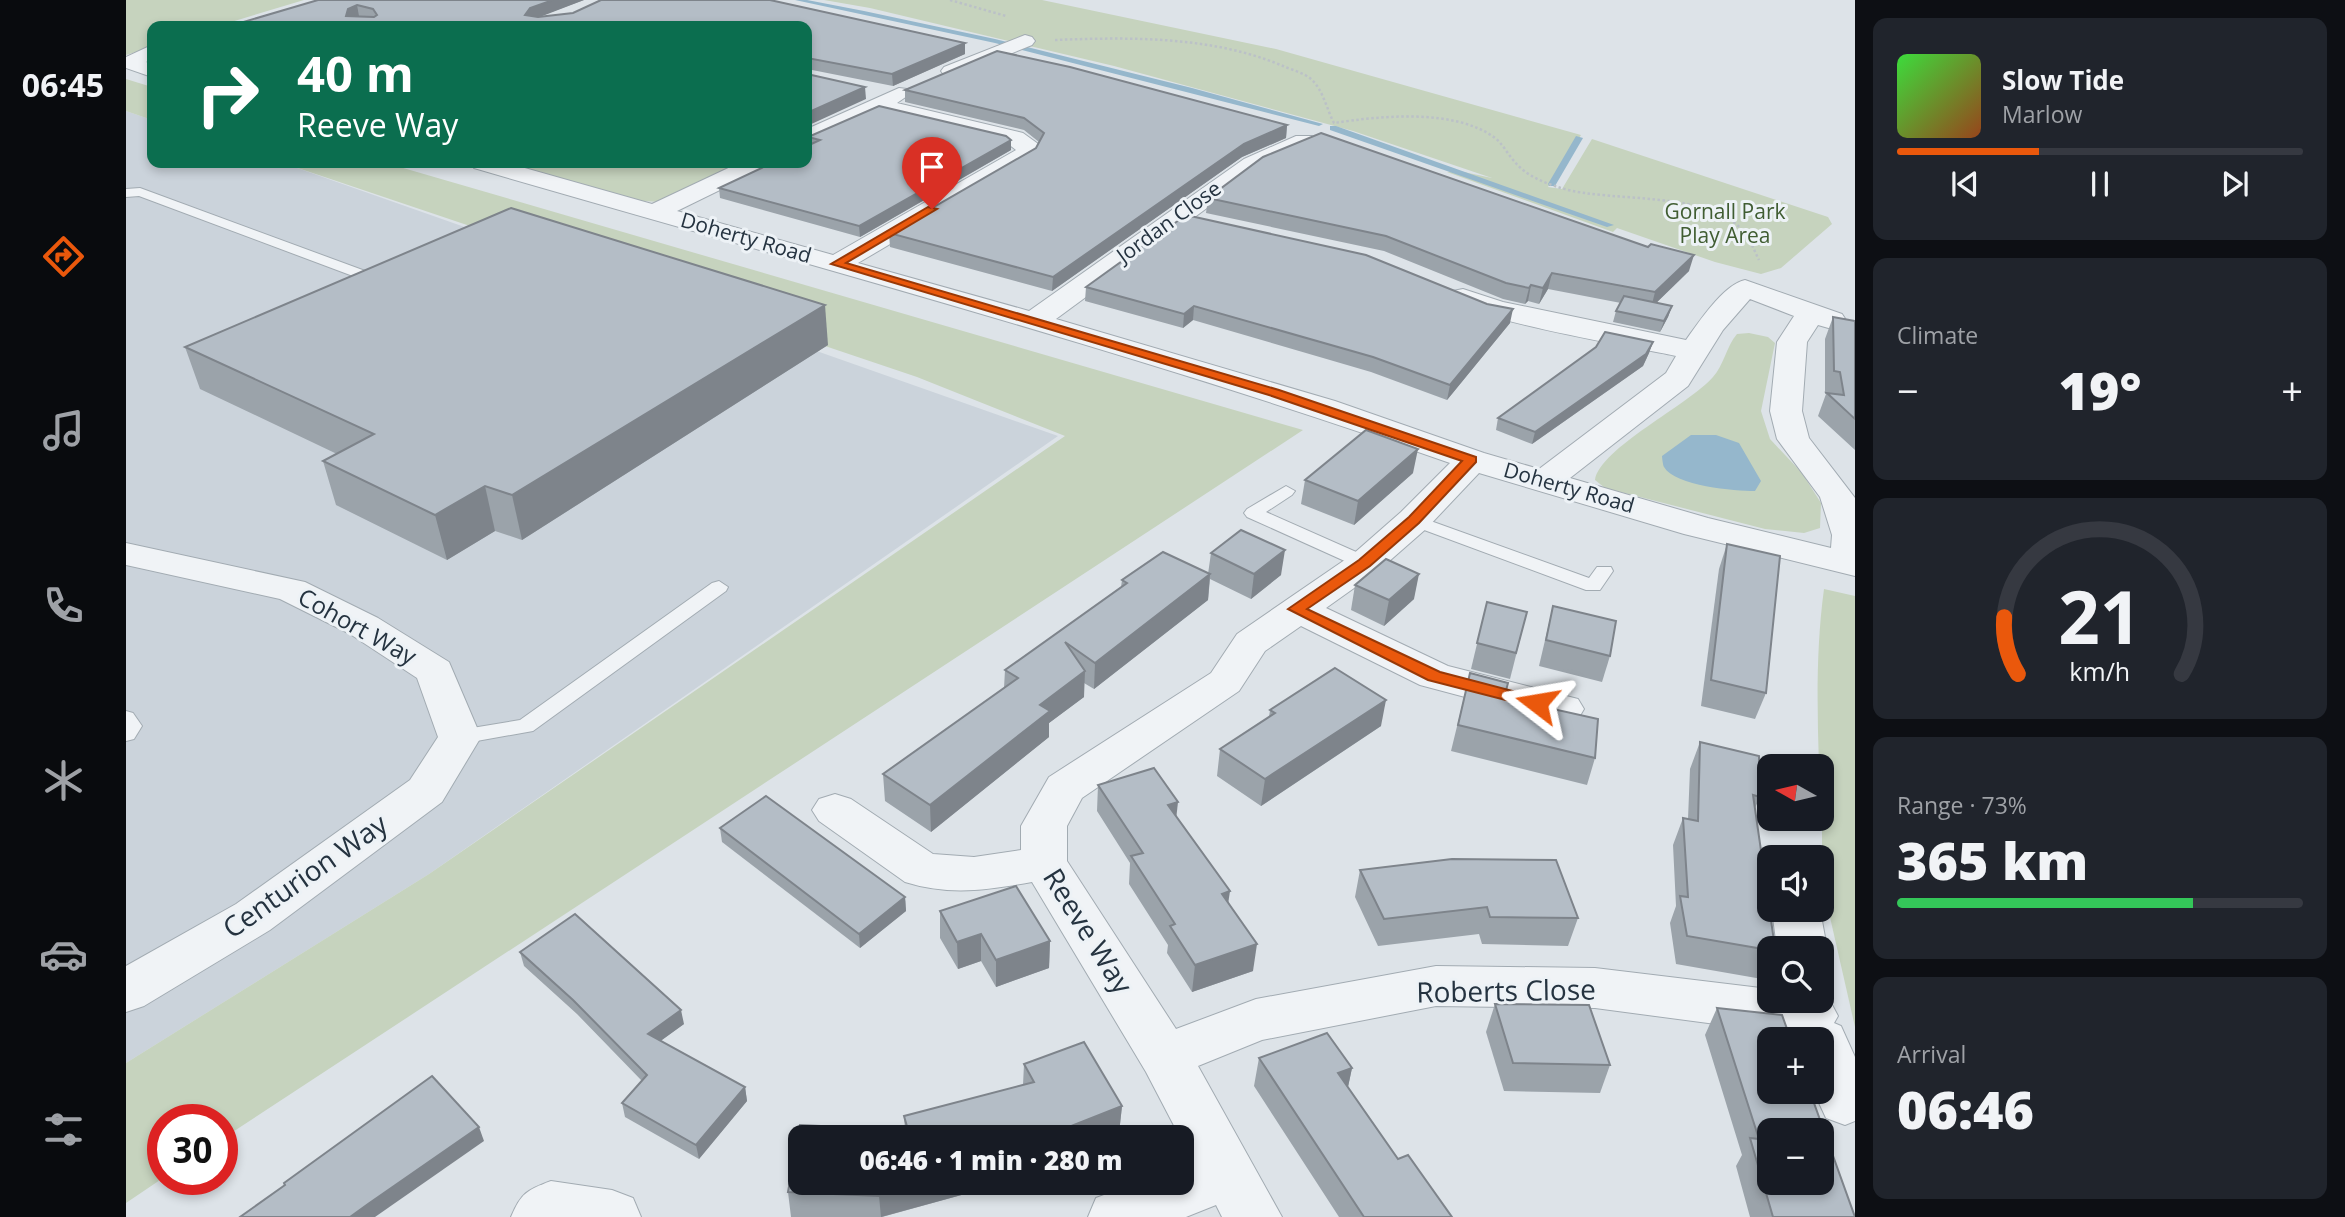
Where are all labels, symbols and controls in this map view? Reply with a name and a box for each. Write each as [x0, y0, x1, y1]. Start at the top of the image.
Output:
text: 40 m [297, 40, 414, 106]
icon: right [182, 49, 273, 140]
text: Slow Tide [2002, 62, 2124, 98]
text: 06:45 [22, 63, 104, 106]
text: Marlow [2002, 98, 2082, 130]
text: Reeve Way [297, 103, 458, 146]
pin [902, 137, 962, 209]
icon: arrive [913, 148, 951, 186]
icon: previous [1946, 165, 1984, 203]
icon: pause [2081, 165, 2119, 203]
icon: next [2216, 165, 2254, 203]
street label: Jordan Close [1109, 174, 1226, 270]
park label: Gornall Park Play Area [1664, 197, 1786, 249]
street label: Doherty Road [678, 205, 815, 269]
icon: directions [39, 232, 88, 281]
text: Climate [1897, 319, 1978, 351]
text: 19° [2059, 354, 2141, 425]
text: − [1897, 364, 1919, 416]
text: + [2281, 364, 2303, 416]
icon: music [39, 406, 88, 455]
street label: Doherty Road [1501, 455, 1638, 519]
text: 21 [2058, 567, 2142, 666]
street label: Cohort Way [293, 580, 424, 672]
icon: phone [39, 581, 88, 630]
text: km/h [2070, 654, 2130, 688]
position arrow [1500, 666, 1574, 740]
north arrow [1757, 754, 1834, 831]
map controls [1757, 754, 1834, 1195]
icon: climate [39, 756, 88, 805]
text: Range · 73% [1897, 789, 2027, 821]
street label: Centurion Way [215, 804, 395, 946]
text: 365 km [1897, 824, 2088, 895]
button: sound [1757, 845, 1834, 922]
street label: Reeve Way [1035, 861, 1143, 1001]
icon: car [39, 930, 88, 979]
button: search [1757, 936, 1834, 1013]
street label: Roberts Close [1416, 969, 1596, 1011]
button: + [1757, 1027, 1834, 1104]
text: Arrival [1897, 1038, 1966, 1070]
text: 06:46 [1897, 1073, 2034, 1144]
speed limit sign: 30 [147, 1104, 238, 1195]
icon: filters [39, 1105, 88, 1154]
button: − [1757, 1118, 1834, 1195]
text: 06:46 · 1 min · 280 m [860, 1142, 1122, 1178]

